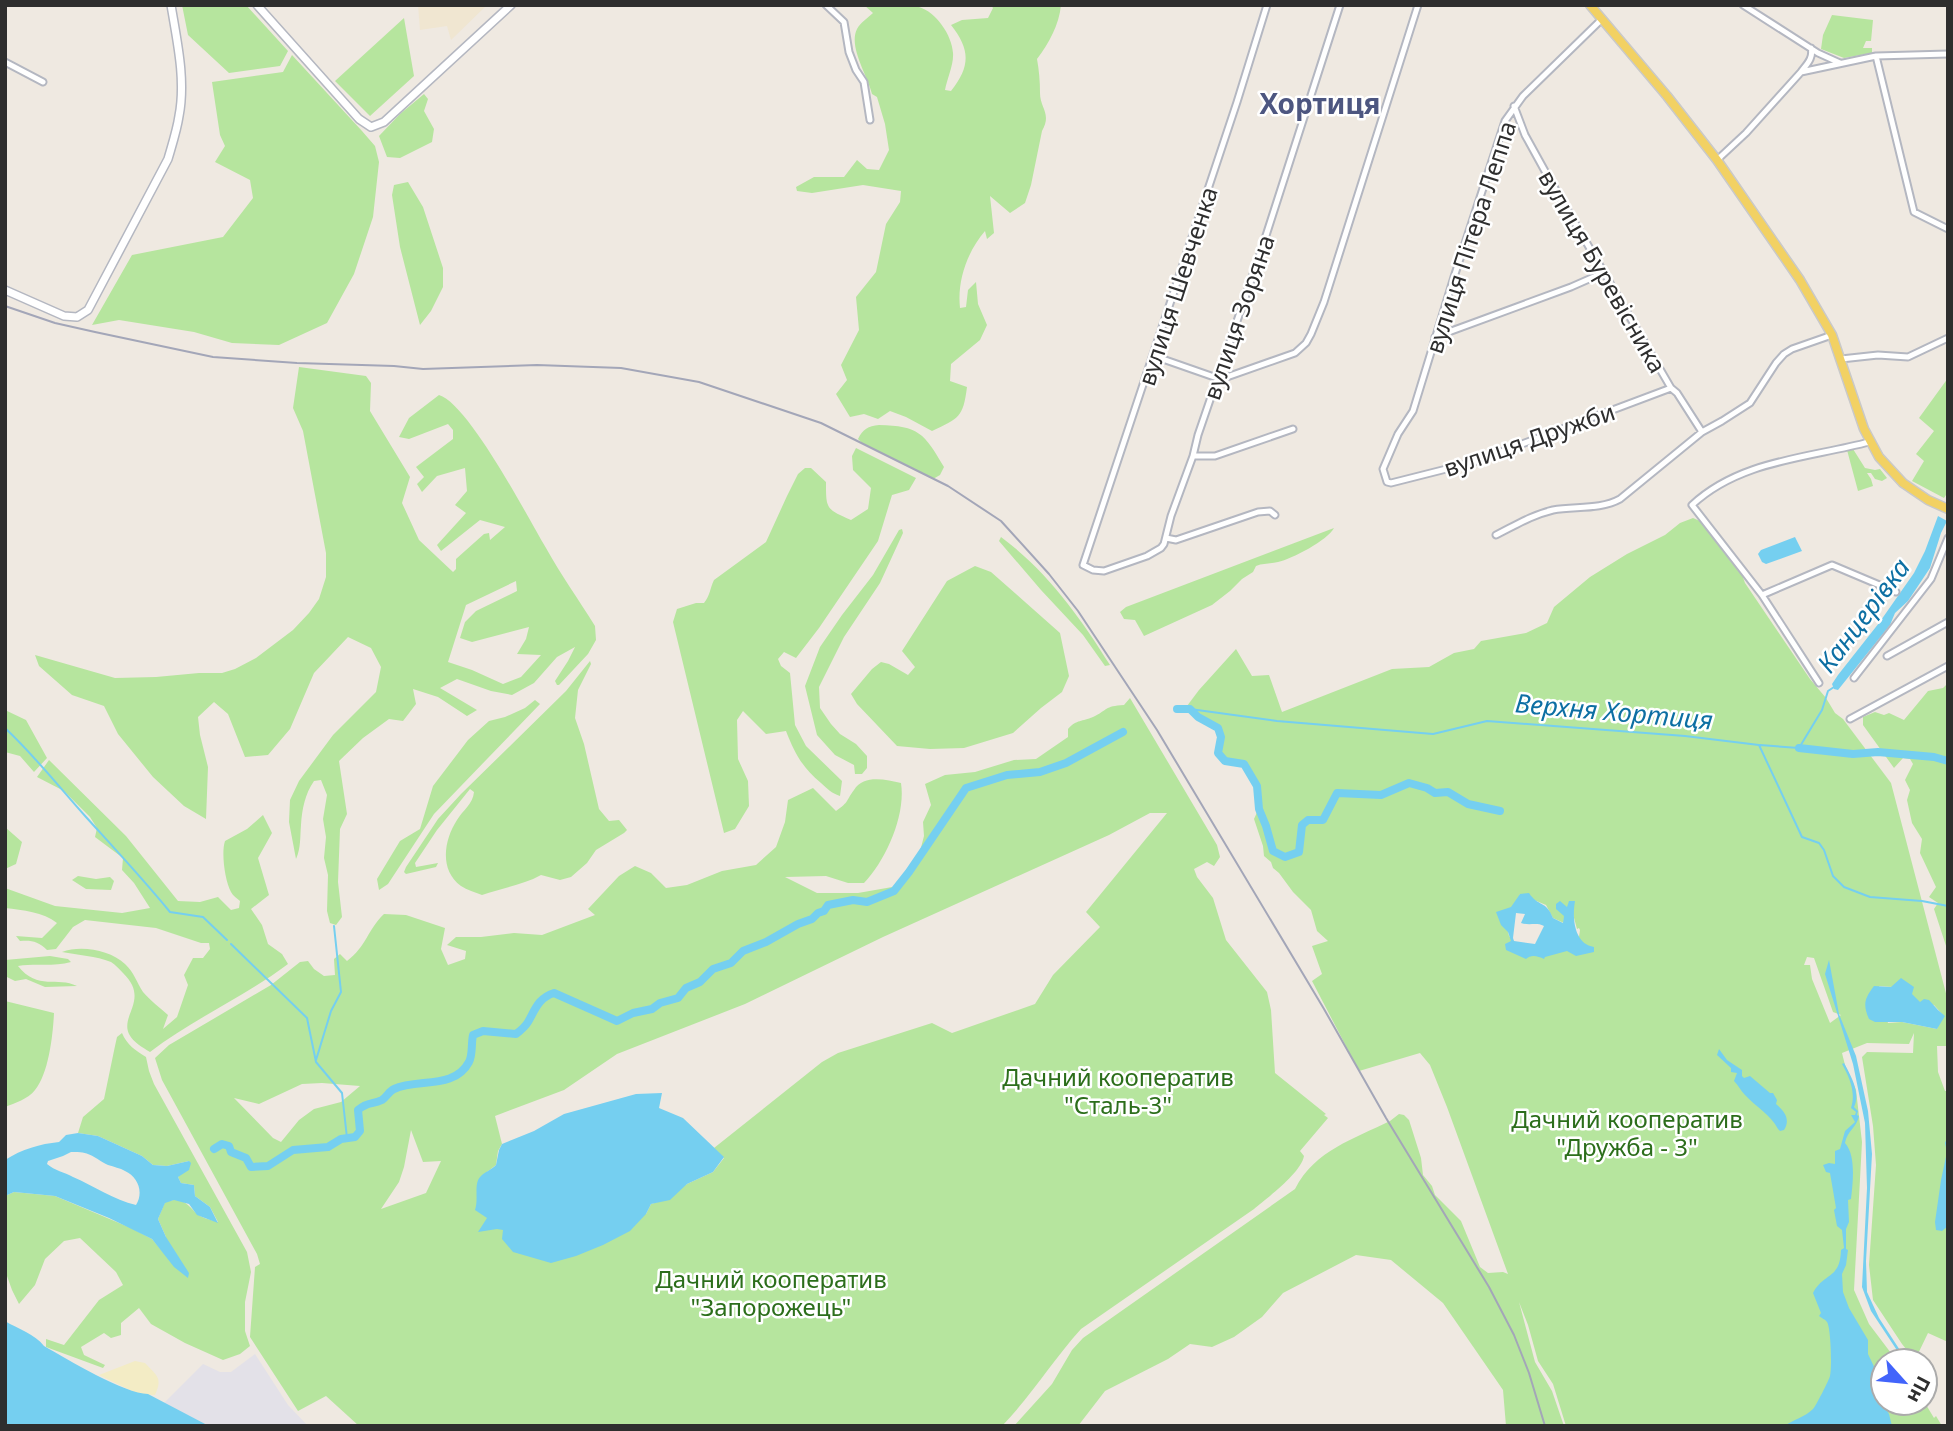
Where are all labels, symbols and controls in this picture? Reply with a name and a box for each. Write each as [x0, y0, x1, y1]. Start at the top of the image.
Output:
district label: Хортиця [1259, 84, 1381, 122]
street label: вулиця Пітера Леппа [1417, 117, 1523, 357]
street label: вулиця Буревісника [1531, 163, 1675, 379]
street label: вулиця Шевченка [1129, 182, 1225, 390]
street label: вулиця Зоряна [1194, 230, 1282, 404]
street label: вулиця Дружби [1439, 394, 1619, 484]
water label: Канцерівка [1808, 550, 1918, 680]
water label: Верхня Хортиця [1514, 684, 1714, 738]
park label: Дачний кооператив "Сталь-3" [1002, 1060, 1234, 1121]
park label: Дачний кооператив "Дружба - 3" [1511, 1102, 1743, 1163]
park label: Дачний кооператив "Запорожець" [655, 1262, 887, 1323]
north arrow [1869, 1347, 1939, 1417]
text: Пн [1901, 1372, 1937, 1408]

